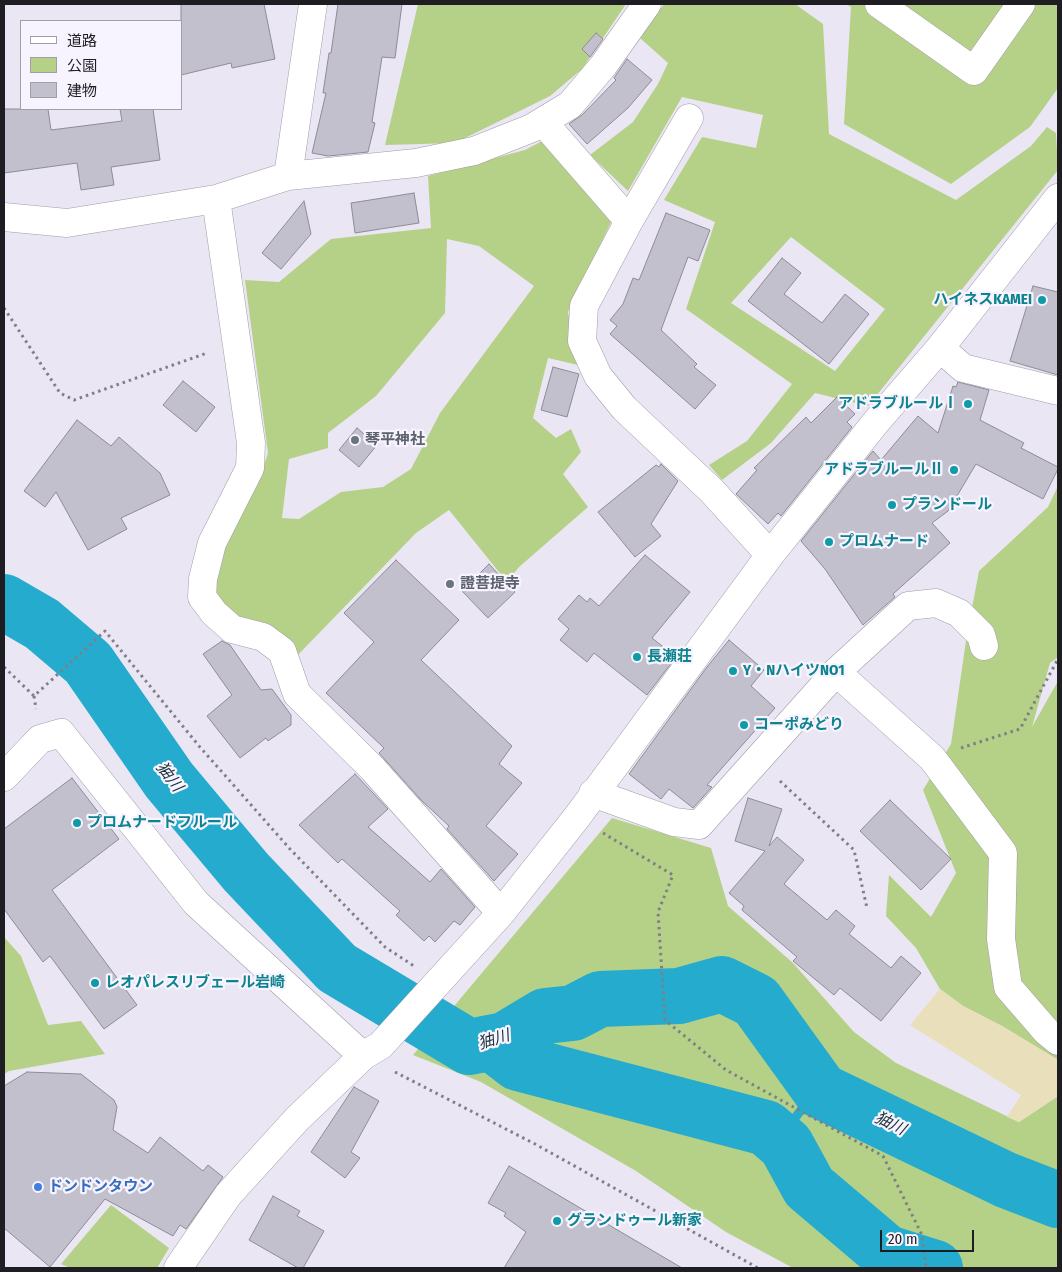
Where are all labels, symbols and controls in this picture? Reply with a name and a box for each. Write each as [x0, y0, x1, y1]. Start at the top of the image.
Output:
legend [20, 20, 182, 110]
text: 道路 [67, 32, 97, 50]
text: 公園 [67, 57, 97, 75]
text: 建物 [67, 82, 97, 100]
place label: ハイネスKAMEI [933, 291, 1032, 309]
marker: ハイネスKAMEI [1036, 294, 1048, 306]
place label: アドラブルールⅠ [838, 395, 958, 413]
marker: アドラブルールⅠ [962, 398, 974, 410]
place label: 琴平神社 [365, 431, 425, 449]
marker: 琴平神社 [349, 434, 361, 446]
place label: アドラブルールⅡ [824, 461, 944, 479]
marker: アドラブルールⅡ [948, 464, 960, 476]
place label: プランドール [902, 496, 992, 514]
marker: プランドール [886, 499, 898, 511]
place label: プロムナード [839, 533, 929, 551]
marker: プロムナード [823, 536, 835, 548]
place label: 證菩提寺 [460, 575, 520, 593]
marker: 證菩提寺 [444, 578, 456, 590]
place label: 長瀬荘 [647, 648, 692, 666]
marker: 長瀬荘 [631, 651, 643, 663]
place label: Y・NハイツNO1 [743, 662, 845, 680]
marker: Y・NハイツNO1 [727, 665, 739, 677]
place label: コーポみどり [754, 716, 844, 734]
marker: コーポみどり [738, 719, 750, 731]
water label: 㹨川 [152, 758, 186, 796]
place label: プロムナードフルール [87, 814, 237, 832]
marker: プロムナードフルール [71, 817, 83, 829]
place label: レオパレスリブェール岩崎 [105, 974, 285, 992]
marker: レオパレスリブェール岩崎 [89, 977, 101, 989]
water label: 㹨川 [476, 1026, 512, 1054]
water label: 㹨川 [871, 1108, 909, 1140]
place label: ドンドンタウン [48, 1178, 153, 1196]
marker: ドンドンタウン [32, 1181, 44, 1193]
place label: グランドゥール新家 [567, 1212, 702, 1230]
marker: グランドゥール新家 [551, 1215, 563, 1227]
scale bar [882, 1220, 976, 1252]
text: 20 m [888, 1230, 918, 1248]

